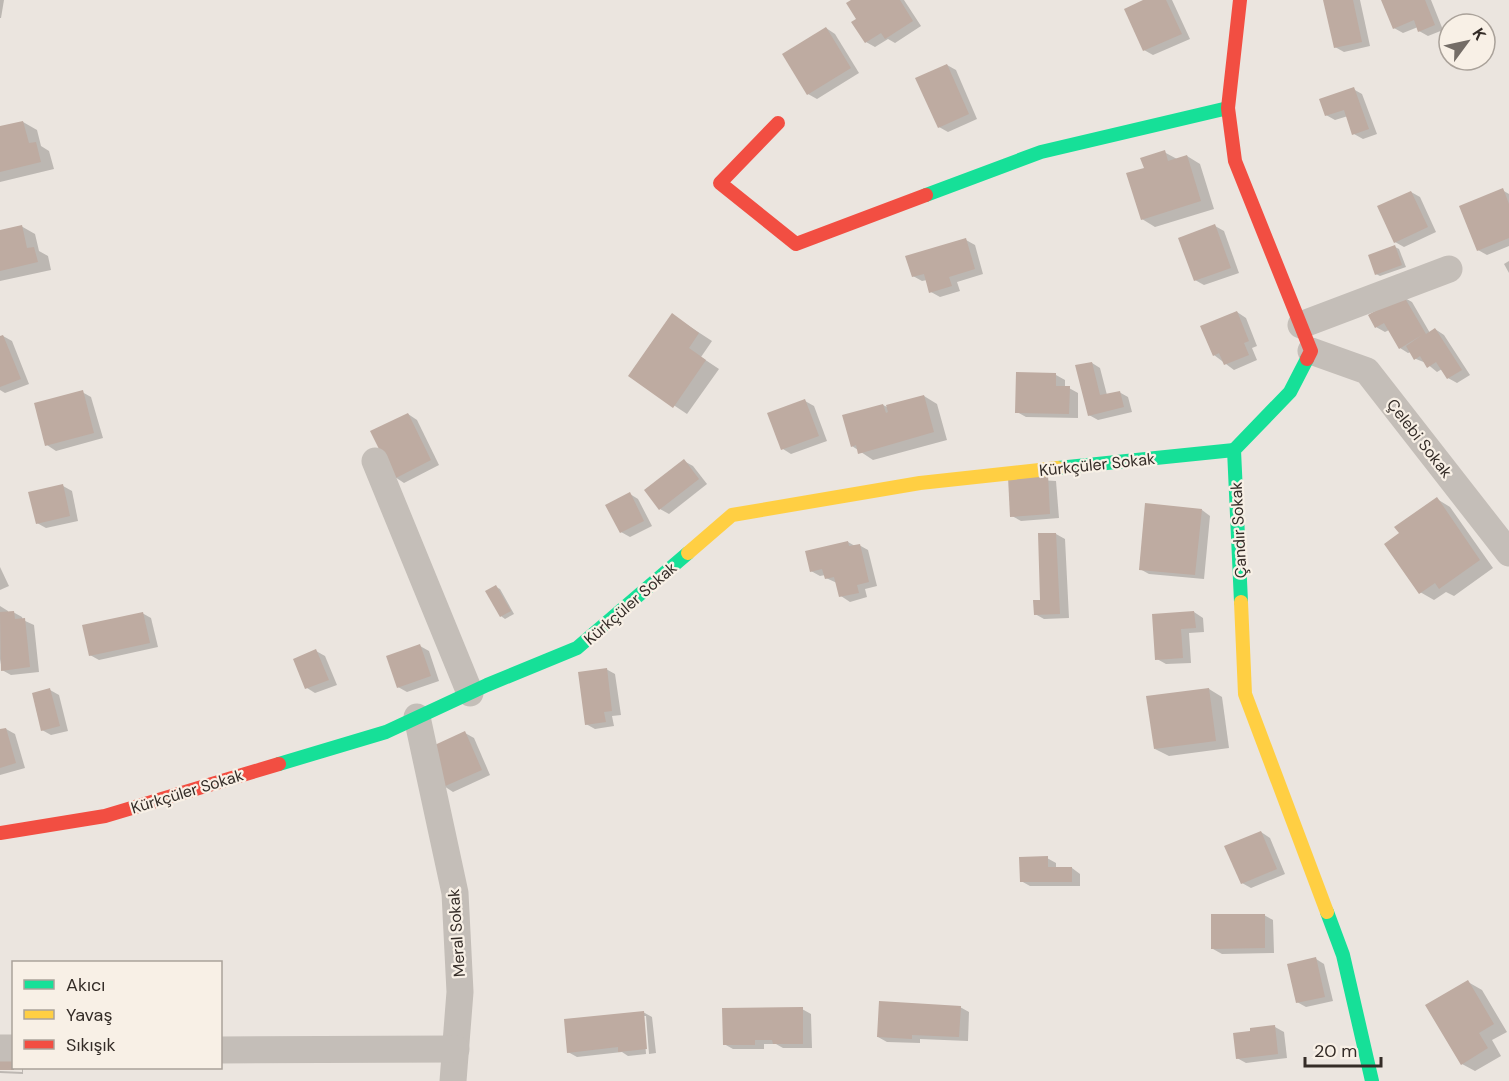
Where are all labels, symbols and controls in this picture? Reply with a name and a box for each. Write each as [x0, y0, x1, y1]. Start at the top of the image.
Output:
north arrow [1437, 12, 1497, 72]
text: K [1468, 24, 1491, 45]
street label: Çelebi Sokak [1382, 394, 1457, 482]
street label: Kürkçüler Sokak [1038, 448, 1156, 481]
street label: Çandır Sokak [1225, 481, 1252, 579]
street label: Kürkçüler Sokak [580, 557, 681, 649]
street label: Kürkçüler Sokak [128, 764, 246, 819]
street label: Meral Sokak [443, 888, 470, 978]
legend [12, 961, 222, 1069]
text: Akıcı [66, 973, 105, 997]
text: Yavaş [66, 1003, 112, 1027]
scale bar [1305, 1030, 1382, 1068]
text: Sıkışık [66, 1033, 116, 1057]
text: 20 m [1314, 1039, 1357, 1063]

